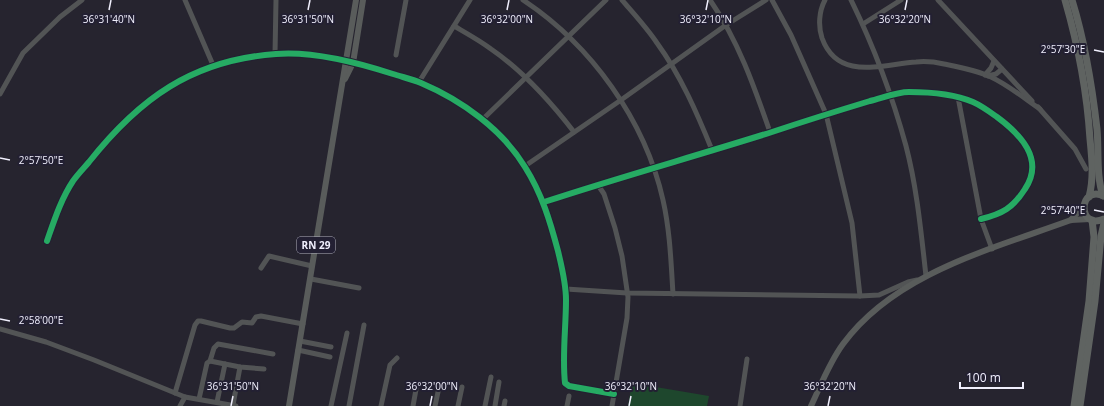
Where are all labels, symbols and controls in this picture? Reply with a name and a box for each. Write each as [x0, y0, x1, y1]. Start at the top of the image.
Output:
text: 36°31'40"N [83, 12, 135, 26]
text: 36°31'50"N [282, 12, 334, 26]
text: 36°32'00"N [481, 12, 533, 26]
text: 36°32'10"N [680, 12, 732, 26]
text: 36°32'20"N [879, 12, 931, 26]
text: 2°57'30"E [1041, 42, 1085, 56]
text: 2°57'50"E [19, 153, 63, 167]
text: 2°57'40"E [1041, 203, 1085, 217]
road number: RN 29 [297, 237, 335, 253]
text: 2°58'00"E [19, 313, 63, 327]
scale bar [960, 364, 1023, 390]
text: 100 m [966, 369, 1001, 386]
text: 36°31'50"N [207, 379, 259, 393]
text: 36°32'00"N [406, 379, 458, 393]
text: 36°32'10"N [605, 379, 657, 393]
text: 36°32'20"N [804, 379, 856, 393]

